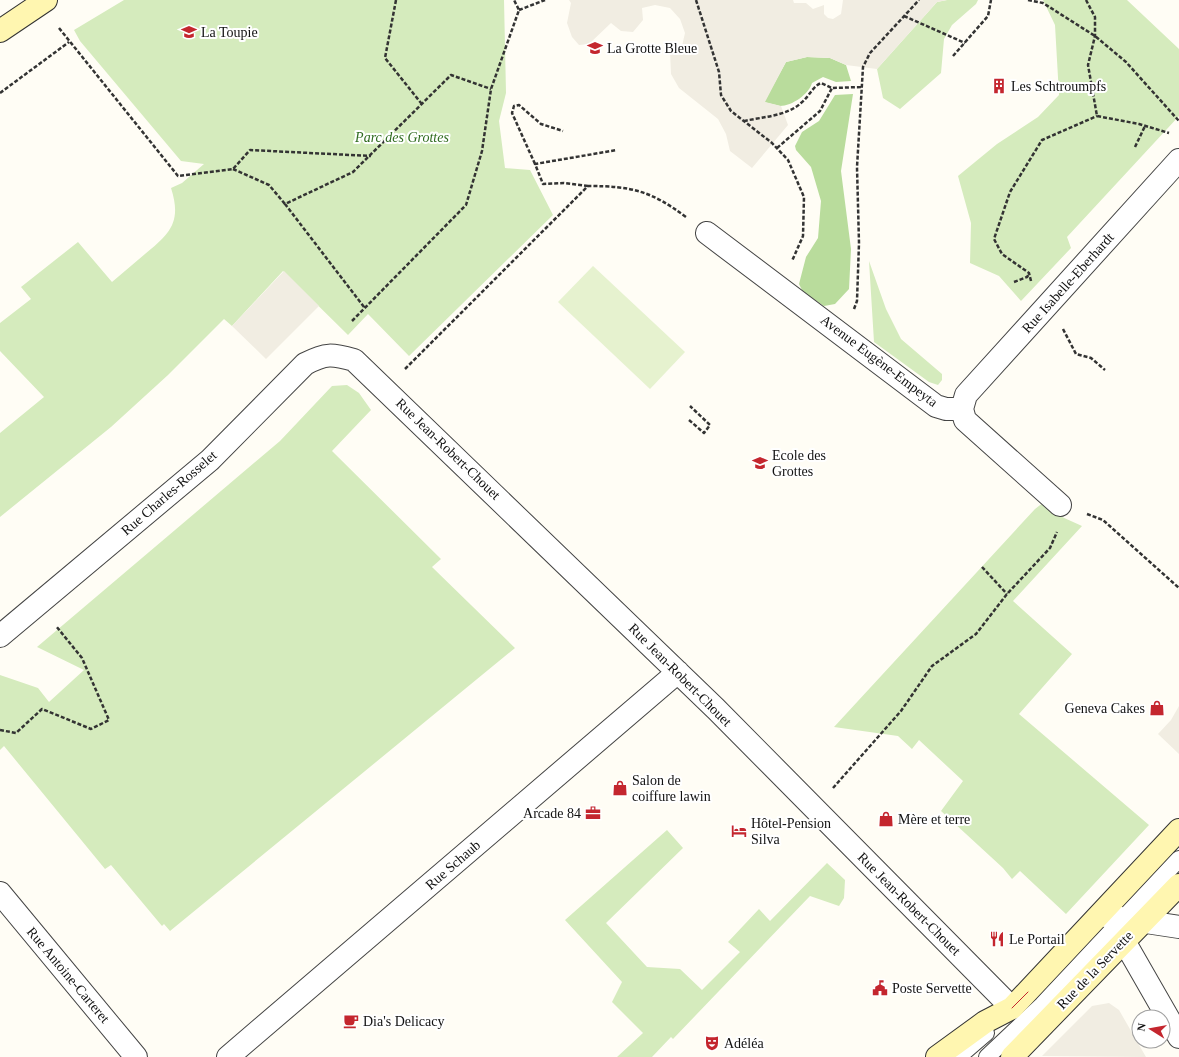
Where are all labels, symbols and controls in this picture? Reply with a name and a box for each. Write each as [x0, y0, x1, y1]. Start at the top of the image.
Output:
school or university icon: La Toupie [180, 23, 198, 41]
place label: La Toupie [201, 25, 258, 40]
school or university icon: La Grotte Bleue [586, 39, 604, 57]
place label: La Grotte Bleue [607, 41, 697, 56]
building icon: Les Schtroumpfs [990, 77, 1008, 95]
place label: Les Schtroumpfs [1011, 79, 1106, 94]
park label: Parc des Grottes [354, 130, 449, 145]
street label: Rue Isabelle-Eberhardt [1019, 230, 1117, 336]
street label: Avenue Eugène-Empeyta [818, 312, 941, 410]
street label: Rue Jean-Robert-Chouet [393, 395, 503, 503]
street label: Rue Charles-Rosselet [118, 448, 220, 538]
place label: Ecole des Grottes [772, 448, 826, 479]
school or university icon: Ecole des Grottes [751, 454, 769, 472]
street label: Rue Jean-Robert-Chouet [626, 621, 734, 729]
shop icon: Geneva Cakes [1148, 699, 1166, 717]
place label: Geneva Cakes [1065, 701, 1145, 716]
place label: Salon de coiffure lawin [632, 773, 711, 804]
shop icon: Salon de coiffure lawin [611, 779, 629, 797]
office icon: Arcade 84 [584, 804, 602, 822]
place label: Arcade 84 [523, 806, 581, 821]
shop icon: Mère et terre [877, 810, 895, 828]
place label: Mère et terre [898, 812, 970, 827]
place label: Hôtel-Pension Silva [751, 816, 831, 847]
hotel icon: Hôtel-Pension Silva [730, 822, 748, 840]
street label: Rue Schaub [423, 837, 483, 893]
street label: Rue Jean-Robert-Chouet [855, 850, 963, 958]
street label: Rue Antoine-Carteret [24, 924, 112, 1026]
street label: Rue de la Servette [1054, 928, 1136, 1012]
restaurant icon: Le Portail [988, 930, 1006, 948]
place label: Le Portail [1009, 932, 1065, 947]
public building icon: Poste Servette [871, 979, 889, 997]
place label: Poste Servette [892, 981, 972, 996]
north arrow [1131, 1009, 1171, 1049]
cafe icon: Dia's Delicacy [342, 1012, 360, 1030]
place label: Dia's Delicacy [363, 1014, 444, 1029]
text: N [1135, 1022, 1148, 1032]
theatre icon: Adéléa [703, 1034, 721, 1052]
place label: Adéléa [724, 1036, 764, 1051]

